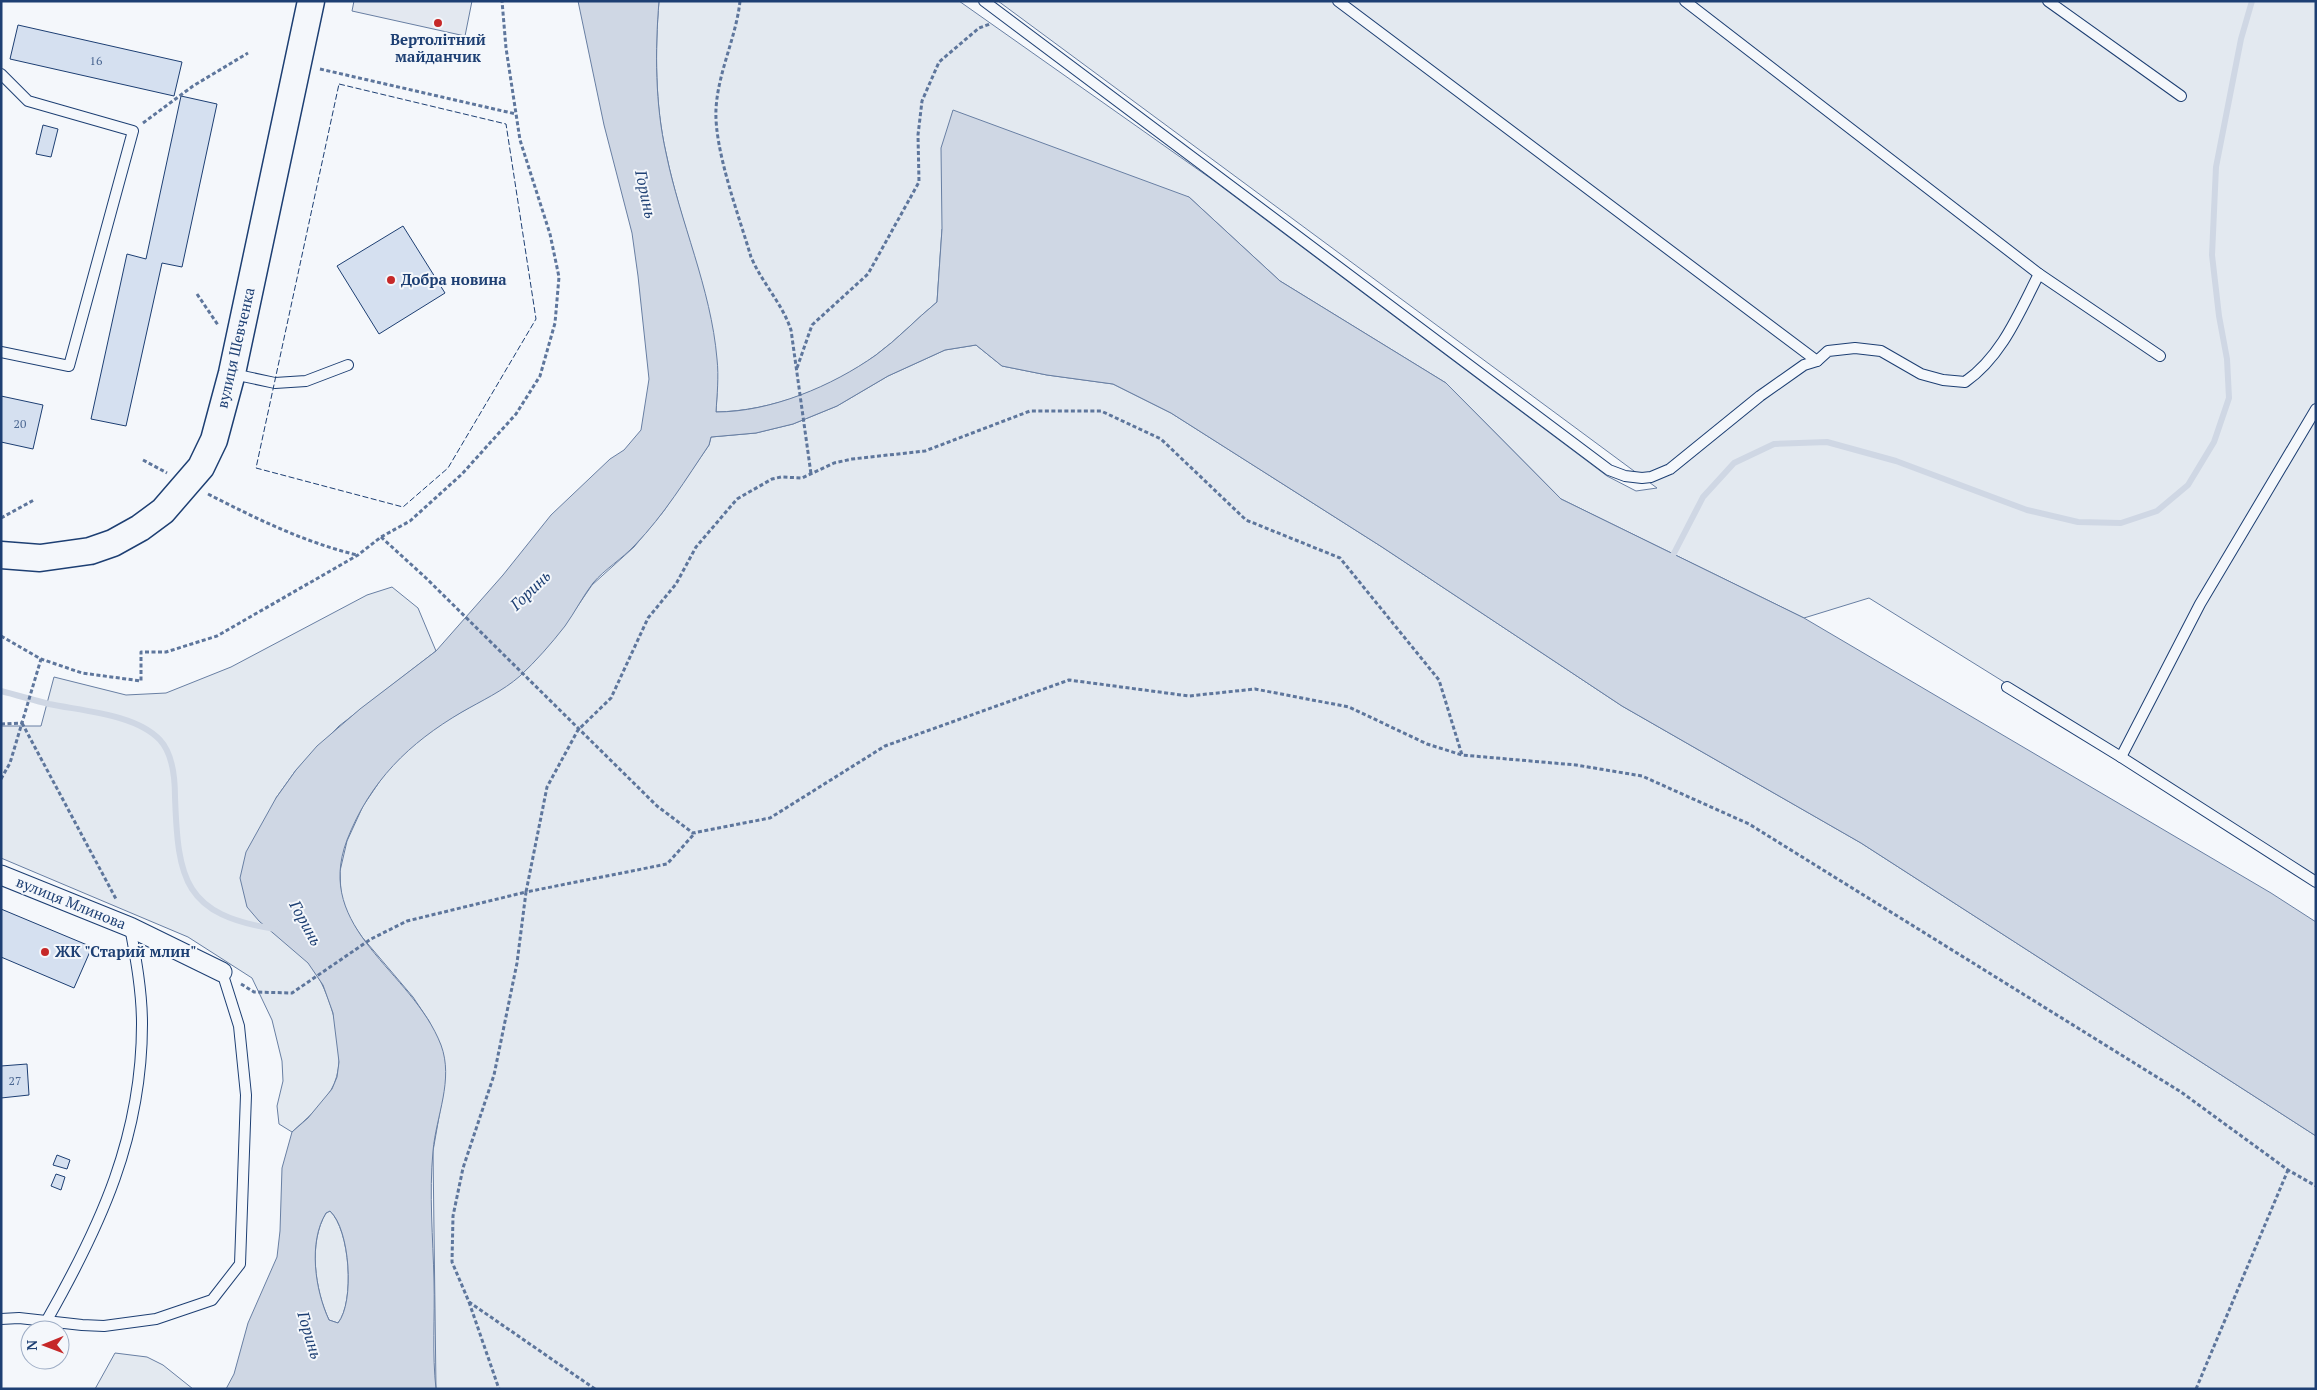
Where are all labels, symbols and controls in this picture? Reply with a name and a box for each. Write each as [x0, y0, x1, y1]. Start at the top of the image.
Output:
marker: Вертолітний майданчик [432, 17, 444, 29]
place label: Вертолітний майданчик [390, 29, 486, 66]
house number: 16 [90, 53, 103, 68]
water label: Горинь [630, 167, 662, 220]
place label: Добра новина [401, 269, 507, 289]
marker: Добра новина [385, 274, 397, 286]
street label: вулиця Шевченка [211, 285, 259, 410]
house number: 20 [14, 416, 26, 431]
water label: Горинь [504, 565, 555, 616]
street label: вулиця Млинова [14, 871, 130, 933]
water label: Горинь [284, 895, 327, 950]
place label: ЖК "Старий млин" [55, 941, 197, 961]
marker: ЖК "Старий млин" [39, 946, 51, 958]
house number: 27 [9, 1073, 21, 1088]
water label: Горинь [292, 1308, 328, 1362]
north arrow [20, 1320, 70, 1370]
text: N [22, 1339, 41, 1351]

